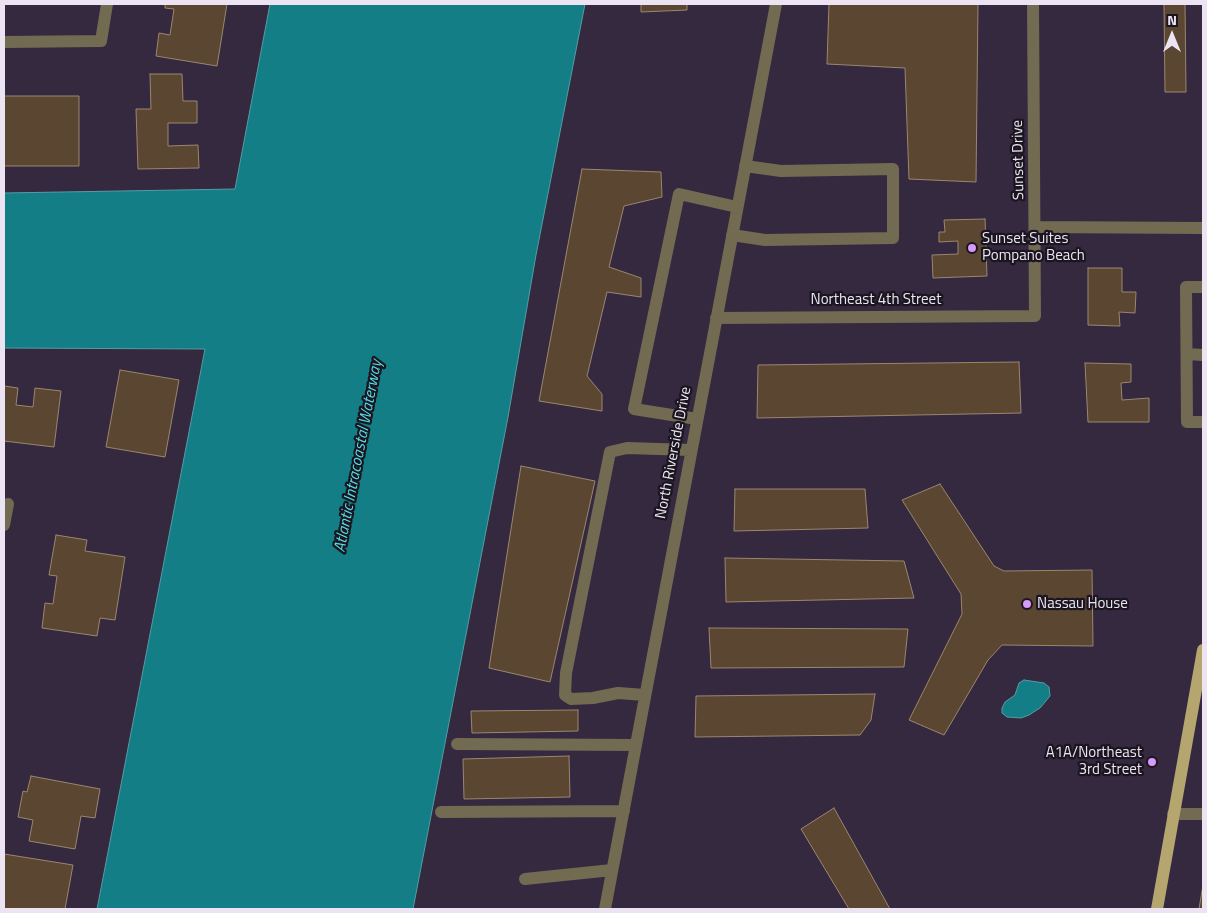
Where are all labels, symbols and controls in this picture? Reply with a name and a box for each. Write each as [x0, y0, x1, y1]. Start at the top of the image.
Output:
text: N [1167, 9, 1177, 30]
north arrow [1147, 10, 1197, 60]
street label: Sunset Drive [1009, 120, 1029, 200]
place label: Sunset Suites Pompano Beach [982, 230, 1085, 265]
marker: Sunset Suites Pompano Beach [966, 242, 978, 254]
street label: Northeast 4th Street [811, 291, 941, 309]
water label: Atlantic Intracoastal Waterway [331, 358, 387, 554]
street label: North Riverside Drive [652, 385, 696, 521]
place label: Nassau House [1037, 595, 1128, 613]
marker: Nassau House [1021, 598, 1033, 610]
place label: A1A/Northeast 3rd Street [1046, 744, 1142, 779]
marker: A1A/Northeast 3rd Street [1146, 756, 1158, 768]

